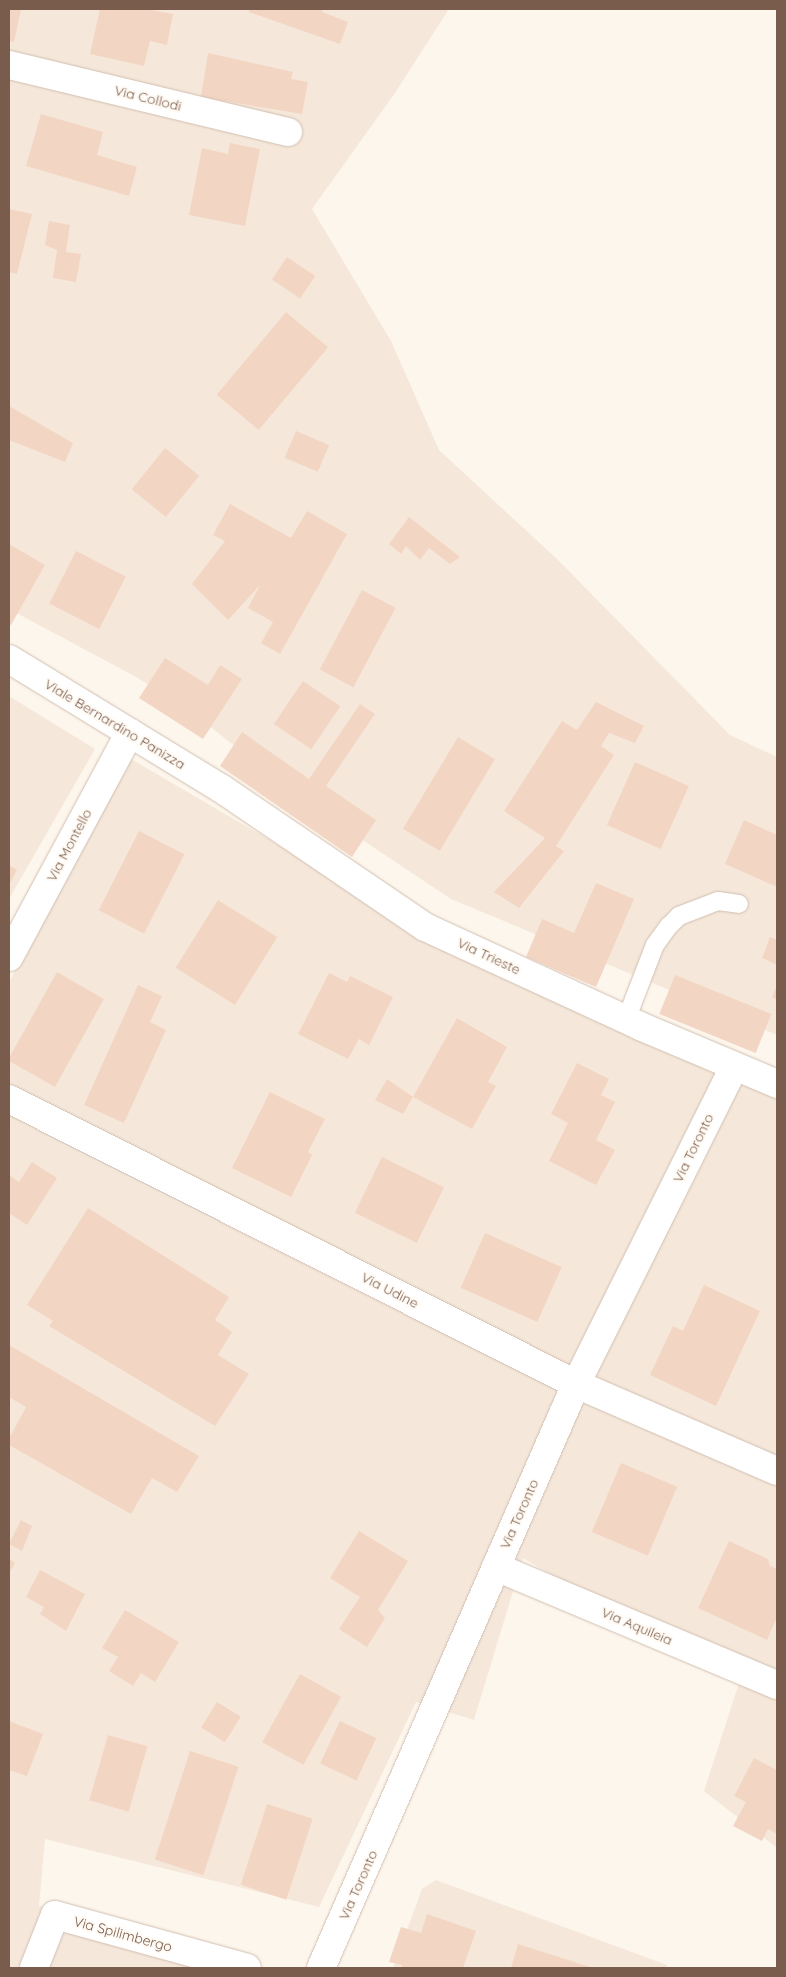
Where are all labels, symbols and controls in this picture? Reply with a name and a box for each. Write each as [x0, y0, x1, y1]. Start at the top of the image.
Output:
street label: Via Collodi [113, 82, 183, 114]
street label: Viale Bernardino Panizza [42, 675, 188, 773]
street label: Via Montello [43, 806, 95, 884]
street label: Via Trieste [455, 934, 523, 978]
street label: Via Toronto [669, 1111, 717, 1185]
street label: Via Udine [359, 1268, 421, 1312]
street label: Via Toronto [496, 1477, 542, 1551]
street label: Via Aquileia [599, 1604, 675, 1648]
street label: Via Toronto [335, 1848, 381, 1922]
street label: Via Spilimbergo [72, 1913, 174, 1955]

